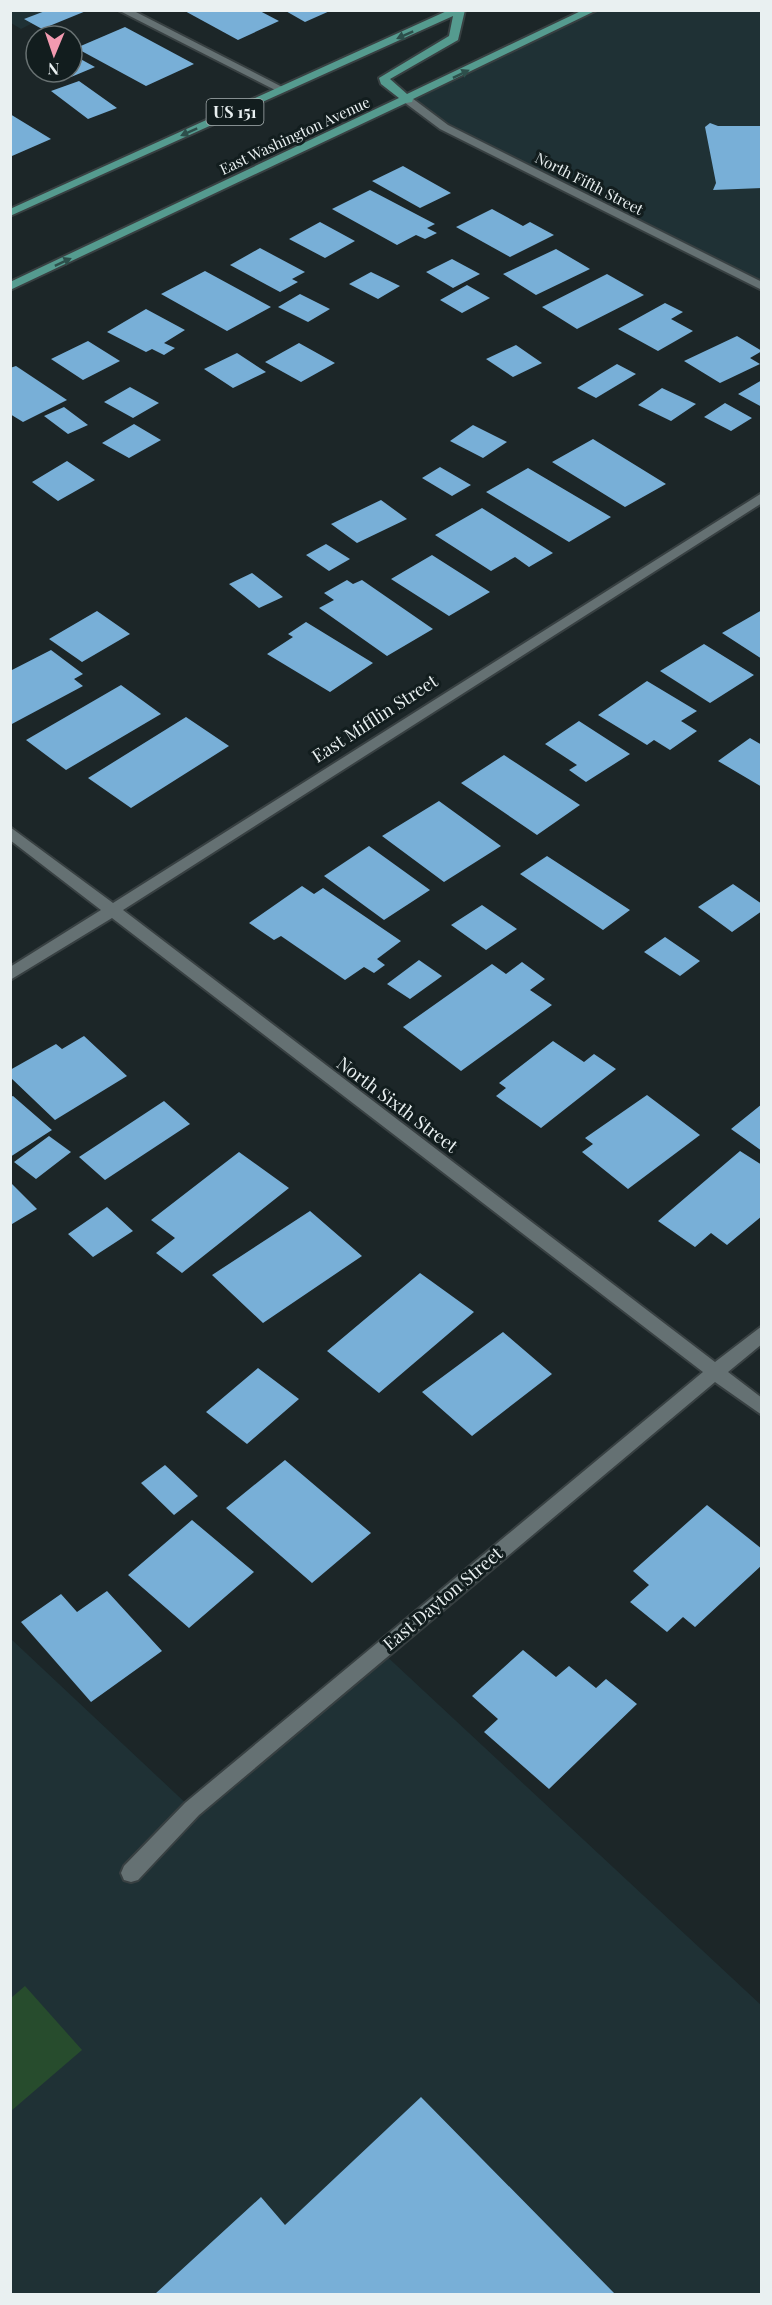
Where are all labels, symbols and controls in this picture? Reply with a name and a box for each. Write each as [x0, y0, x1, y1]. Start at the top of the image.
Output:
north arrow [24, 24, 84, 84]
one-way arrow [397, 30, 414, 39]
text: N [47, 59, 60, 80]
one-way arrow [453, 69, 470, 79]
street label: East Washington Avenue [216, 91, 373, 179]
road number: US 151 [206, 99, 264, 125]
one-way arrow [180, 127, 198, 137]
street label: North Fifth Street [532, 147, 648, 219]
one-way arrow [55, 257, 72, 266]
street label: East Mifflin Street [307, 668, 442, 768]
street label: North Sixth Street [332, 1051, 464, 1158]
street label: East Dayton Street [378, 1541, 508, 1655]

